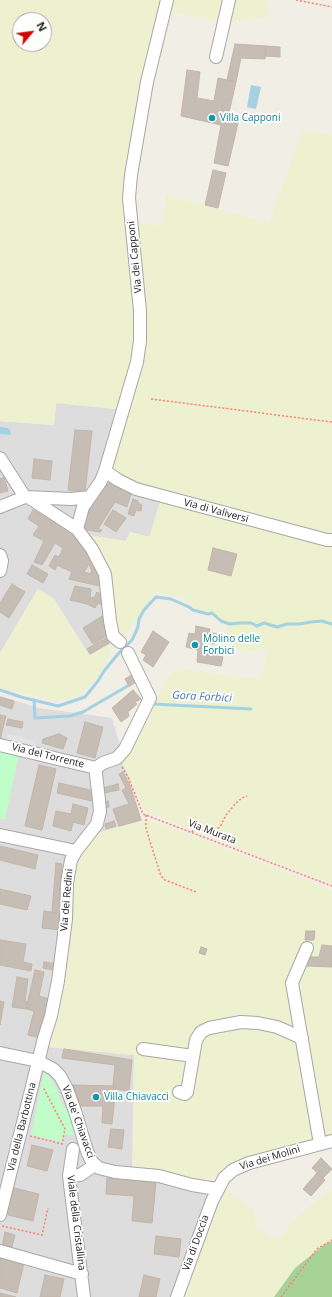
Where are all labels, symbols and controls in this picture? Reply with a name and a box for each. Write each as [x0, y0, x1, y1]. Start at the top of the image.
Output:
north arrow [12, 12, 52, 52]
text: N [33, 19, 51, 34]
place label: Villa Capponi [220, 112, 280, 124]
marker: Villa Capponi [207, 113, 217, 123]
street label: Via dei Capponi [125, 220, 145, 294]
street label: Via di Valiversi [182, 497, 250, 525]
place label: Molino delle Forbici [203, 633, 260, 656]
marker: Molino delle Forbici [190, 640, 200, 650]
water label: Gora Forbici [172, 689, 232, 705]
street label: Via del Torrente [11, 741, 85, 771]
street label: Via Murata [186, 817, 238, 847]
street label: Via dei Redini [58, 868, 76, 932]
street label: Via della Barbottina [5, 1081, 39, 1173]
street label: Via de' Chiavacci [59, 1084, 97, 1160]
place label: Villa Chiavacci [104, 1091, 169, 1103]
marker: Villa Chiavacci [91, 1092, 101, 1102]
street label: Via dei Molini [238, 1143, 302, 1173]
street label: Viale della Cristallina [64, 1175, 88, 1271]
street label: Via di Doccia [180, 1213, 212, 1273]

